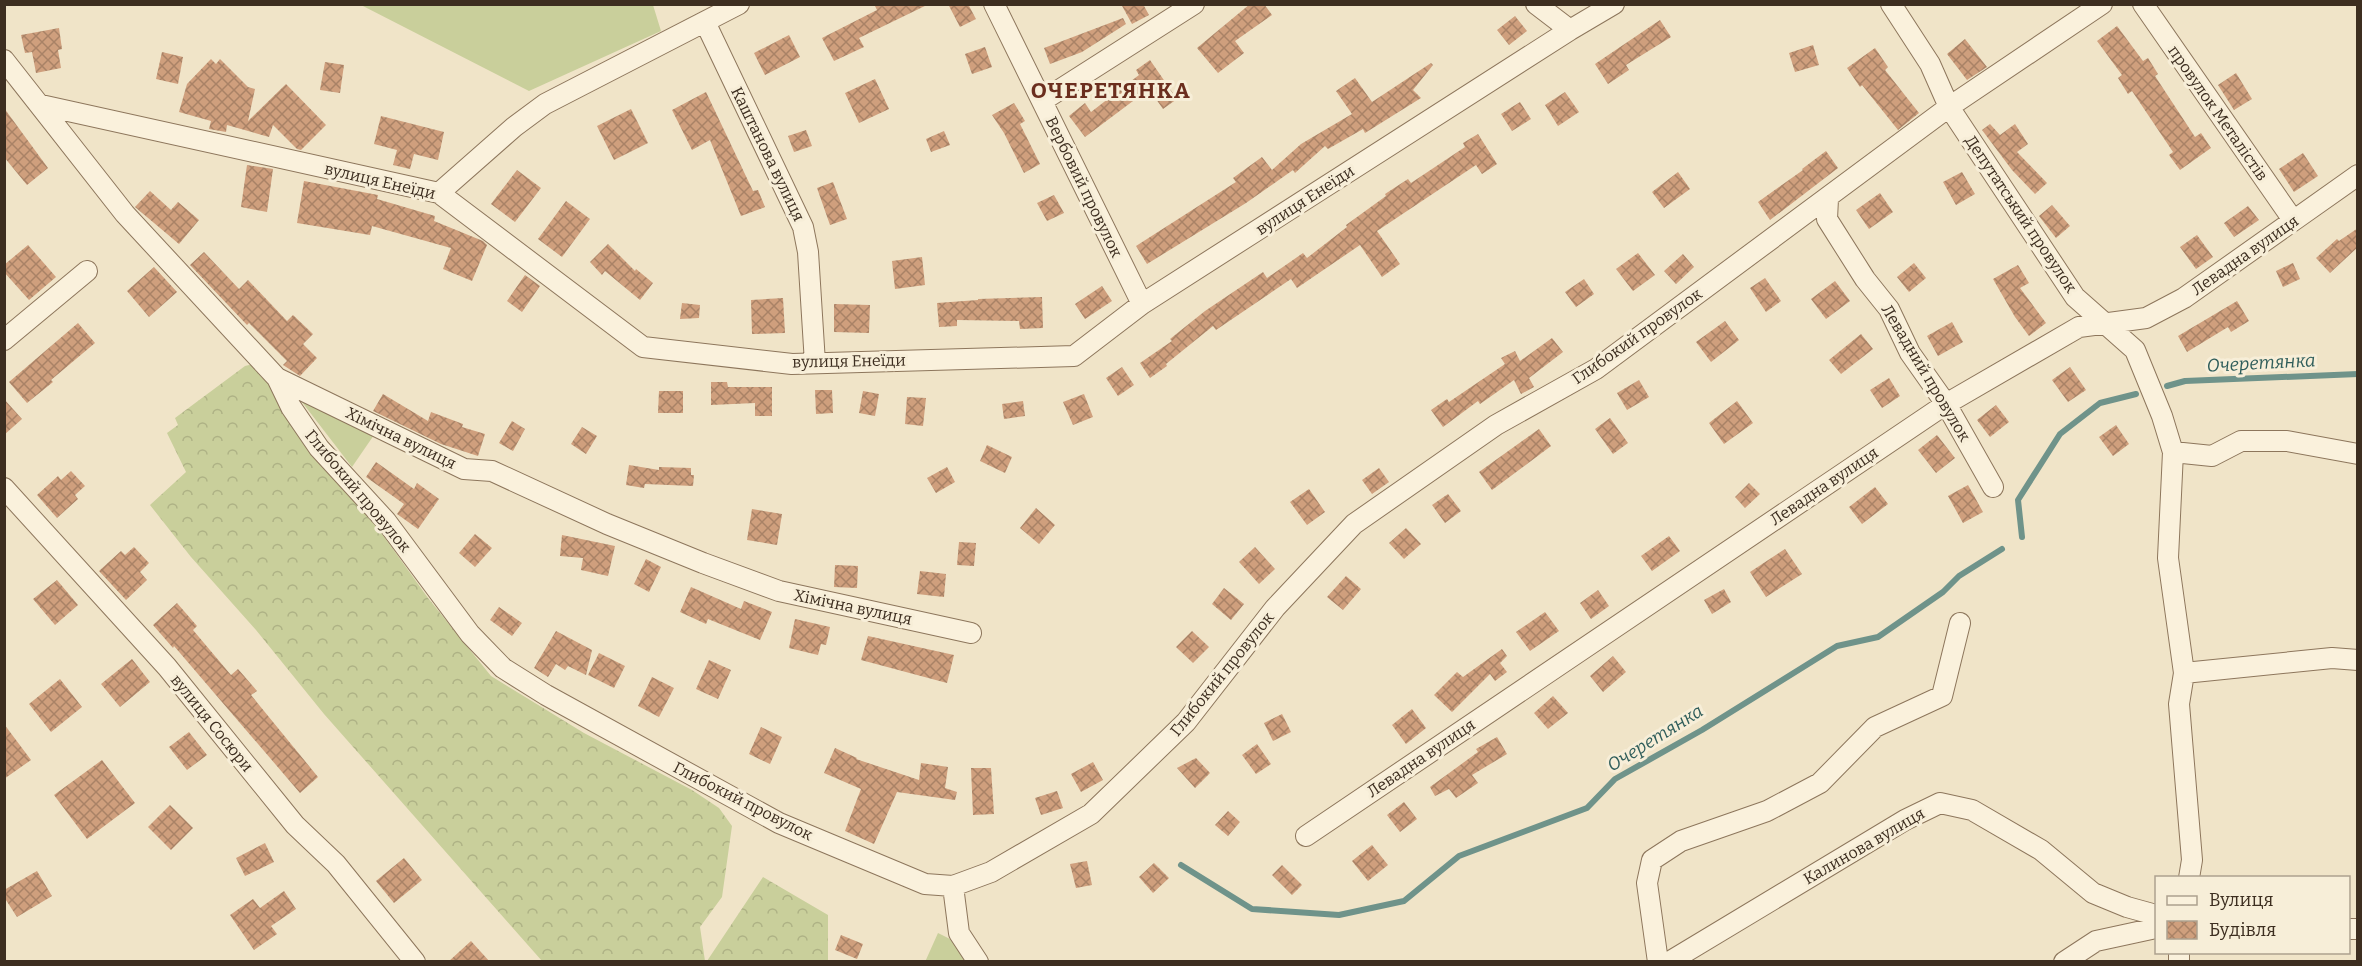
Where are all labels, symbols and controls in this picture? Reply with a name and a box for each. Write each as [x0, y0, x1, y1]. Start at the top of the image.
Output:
street label: провулок Металістів [2164, 42, 2272, 184]
district label: ОЧЕРЕТЯНКА [1031, 77, 1191, 104]
street label: Каштанова вулиця [727, 84, 809, 224]
street label: Вербовий провулок [1042, 114, 1127, 261]
street label: Депутатський провулок [1961, 132, 2081, 297]
street label: вулиця Енеїди [323, 159, 437, 203]
street label: вулиця Енеїди [1252, 161, 1358, 239]
street label: Левадна вулиця [2188, 211, 2302, 299]
street label: Глибокий провулок [1569, 284, 1706, 388]
street label: Левадний провулок [1878, 301, 1975, 445]
water label: Очеретянка [2206, 349, 2316, 377]
street label: вулиця Енеїди [792, 351, 906, 371]
street label: Хімічна вулиця [343, 403, 459, 473]
street label: Глибокий провулок [301, 426, 415, 557]
street label: Левадна вулиця [1766, 443, 1882, 529]
street label: Хімічна вулиця [792, 585, 914, 629]
street label: Глибокий провулок [1166, 608, 1278, 740]
street label: вулиця Сосюри [167, 670, 257, 776]
water label: Очеретянка [1603, 700, 1707, 776]
street label: Левадна вулиця [1363, 715, 1479, 801]
street label: Глибокий провулок [670, 758, 816, 845]
street label: Калинова вулиця [1800, 804, 1928, 888]
legend [2155, 876, 2350, 954]
text: Вулиця [2209, 889, 2273, 911]
text: Будівля [2209, 919, 2276, 941]

